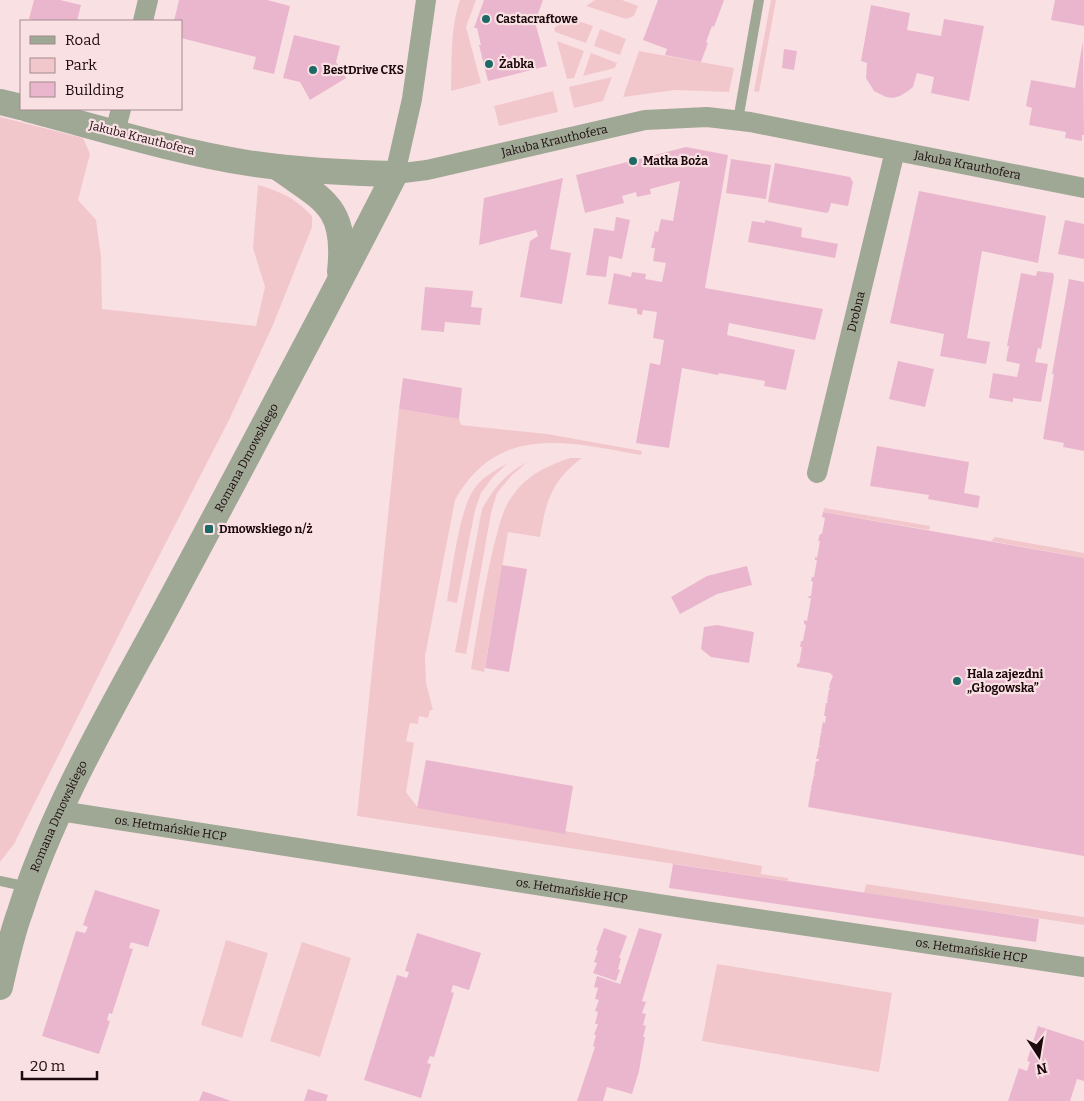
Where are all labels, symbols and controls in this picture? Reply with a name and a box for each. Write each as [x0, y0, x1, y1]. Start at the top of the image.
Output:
place label: Castacraftowe [496, 12, 578, 26]
marker: Castacraftowe [480, 13, 492, 25]
legend [20, 20, 182, 110]
text: Road [65, 31, 100, 49]
text: Park [65, 56, 97, 74]
place label: Żabka [499, 56, 534, 71]
marker: Żabka [483, 58, 495, 70]
place label: BestDrive CKS [323, 63, 404, 77]
marker: BestDrive CKS [307, 64, 319, 76]
text: Building [65, 81, 124, 99]
street label: Jakuba Krauthofera [87, 118, 197, 158]
street label: Jakuba Krauthofera [499, 122, 609, 160]
street label: Jakuba Krauthofera [912, 147, 1023, 182]
place label: Matka Boża [643, 154, 708, 168]
marker: Matka Boża [627, 155, 639, 167]
street label: Drobna [844, 289, 868, 333]
street label: Romana Dmowskiego [212, 401, 281, 514]
place label: Dmowskiego n/ż [219, 522, 312, 536]
marker: Dmowskiego n/ż [203, 523, 215, 535]
place label: Hala zajezdni „Głogowska” [967, 667, 1043, 695]
marker: Hala zajezdni „Głogowska” [951, 675, 963, 687]
street label: Romana Dmowskiego [28, 758, 90, 874]
street label: os. Hetmańskie HCP [114, 813, 227, 844]
street label: os. Hetmańskie HCP [515, 875, 629, 906]
street label: os. Hetmańskie HCP [915, 935, 1028, 966]
north arrow [1014, 1031, 1064, 1081]
scale bar [22, 1048, 98, 1080]
text: 20 m [30, 1057, 66, 1075]
text: N [1034, 1059, 1049, 1078]

